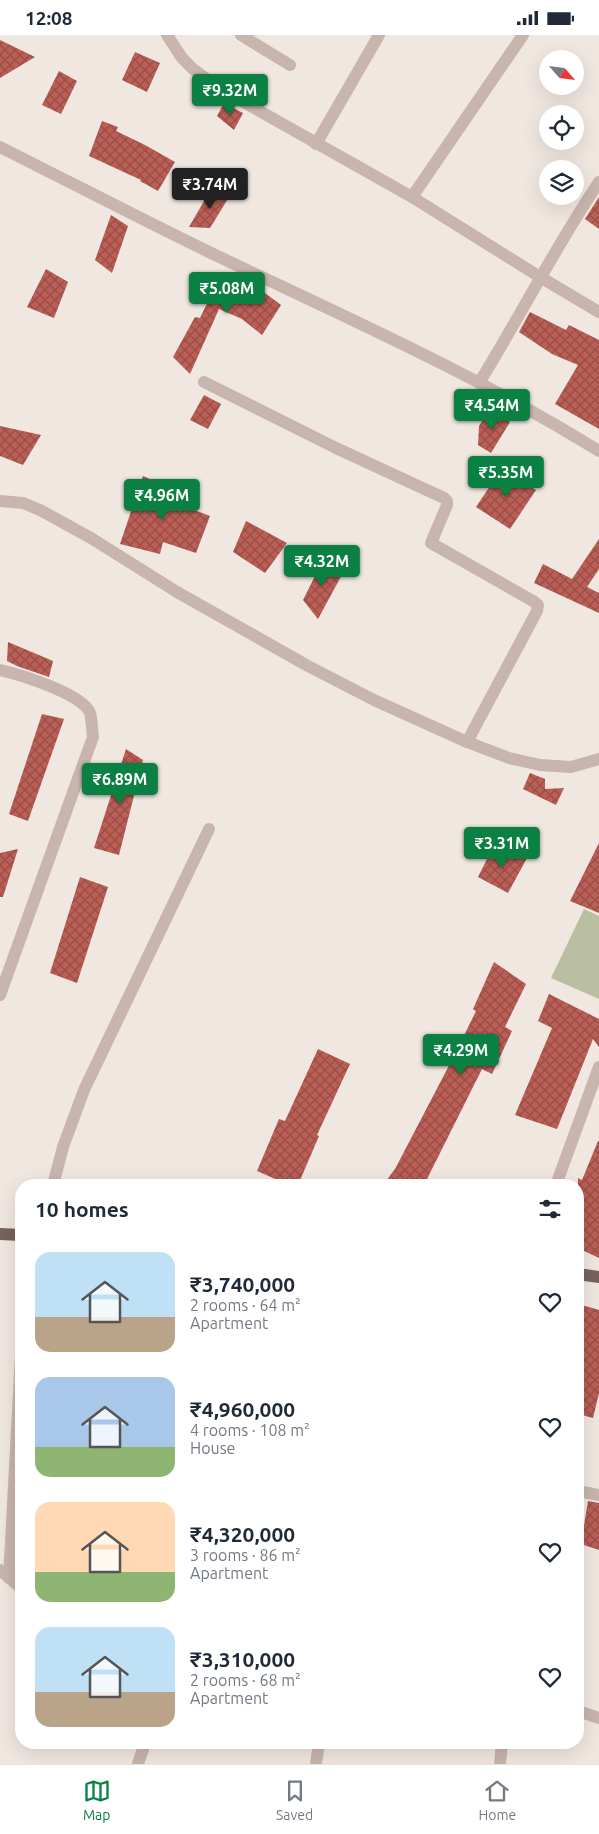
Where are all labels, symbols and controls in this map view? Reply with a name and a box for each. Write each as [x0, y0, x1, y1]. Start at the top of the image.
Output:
text: 12:08 [25, 7, 73, 29]
north arrow [539, 50, 584, 95]
map controls [539, 50, 584, 205]
pin: ₹9.32M [189, 73, 271, 116]
text: ₹9.32M [203, 81, 257, 99]
button: locate [539, 105, 584, 150]
button: layers [539, 160, 584, 205]
pin: ₹3.74M [169, 167, 251, 210]
text: ₹3.74M [183, 175, 237, 193]
pin: ₹5.08M [186, 271, 268, 314]
text: ₹5.08M [200, 279, 254, 297]
pin: ₹4.54M [451, 389, 533, 431]
text: ₹4.54M [465, 396, 519, 414]
pin: ₹5.35M [465, 455, 547, 498]
text: ₹5.35M [479, 463, 533, 481]
pin: ₹4.96M [121, 479, 203, 521]
text: ₹4.96M [135, 486, 189, 504]
pin: ₹4.32M [281, 545, 363, 587]
text: ₹4.32M [295, 552, 349, 570]
pin: ₹6.89M [79, 763, 161, 805]
text: ₹6.89M [93, 770, 147, 788]
pin: ₹3.31M [461, 827, 543, 869]
text: ₹3.31M [475, 834, 529, 852]
pin: ₹4.29M [420, 1033, 502, 1076]
text: ₹4.29M [434, 1041, 488, 1059]
icon: filters [536, 1195, 564, 1223]
text: 10 homes [35, 1197, 129, 1221]
icon: home [75, 1272, 135, 1332]
text: ₹3,740,000 [190, 1272, 295, 1296]
icon: heart [536, 1288, 564, 1316]
text: 2 rooms · 64 m² [190, 1296, 301, 1314]
text: Apartment [190, 1314, 268, 1332]
icon: home [75, 1397, 135, 1457]
text: ₹4,960,000 [190, 1397, 295, 1421]
icon: heart [536, 1413, 564, 1441]
text: 4 rooms · 108 m² [190, 1421, 310, 1439]
text: House [190, 1439, 235, 1457]
icon: home [75, 1522, 135, 1582]
text: ₹4,320,000 [190, 1522, 295, 1546]
icon: heart [536, 1538, 564, 1566]
text: 3 rooms · 86 m² [190, 1546, 301, 1564]
text: Apartment [190, 1564, 268, 1582]
icon: home [75, 1647, 135, 1707]
text: ₹3,310,000 [190, 1647, 295, 1671]
icon: heart [536, 1663, 564, 1691]
text: 2 rooms · 68 m² [190, 1671, 301, 1689]
text: Apartment [190, 1689, 268, 1707]
tab: Map [83, 1777, 111, 1823]
tab: Saved [276, 1777, 313, 1823]
tab: Home [479, 1777, 516, 1823]

